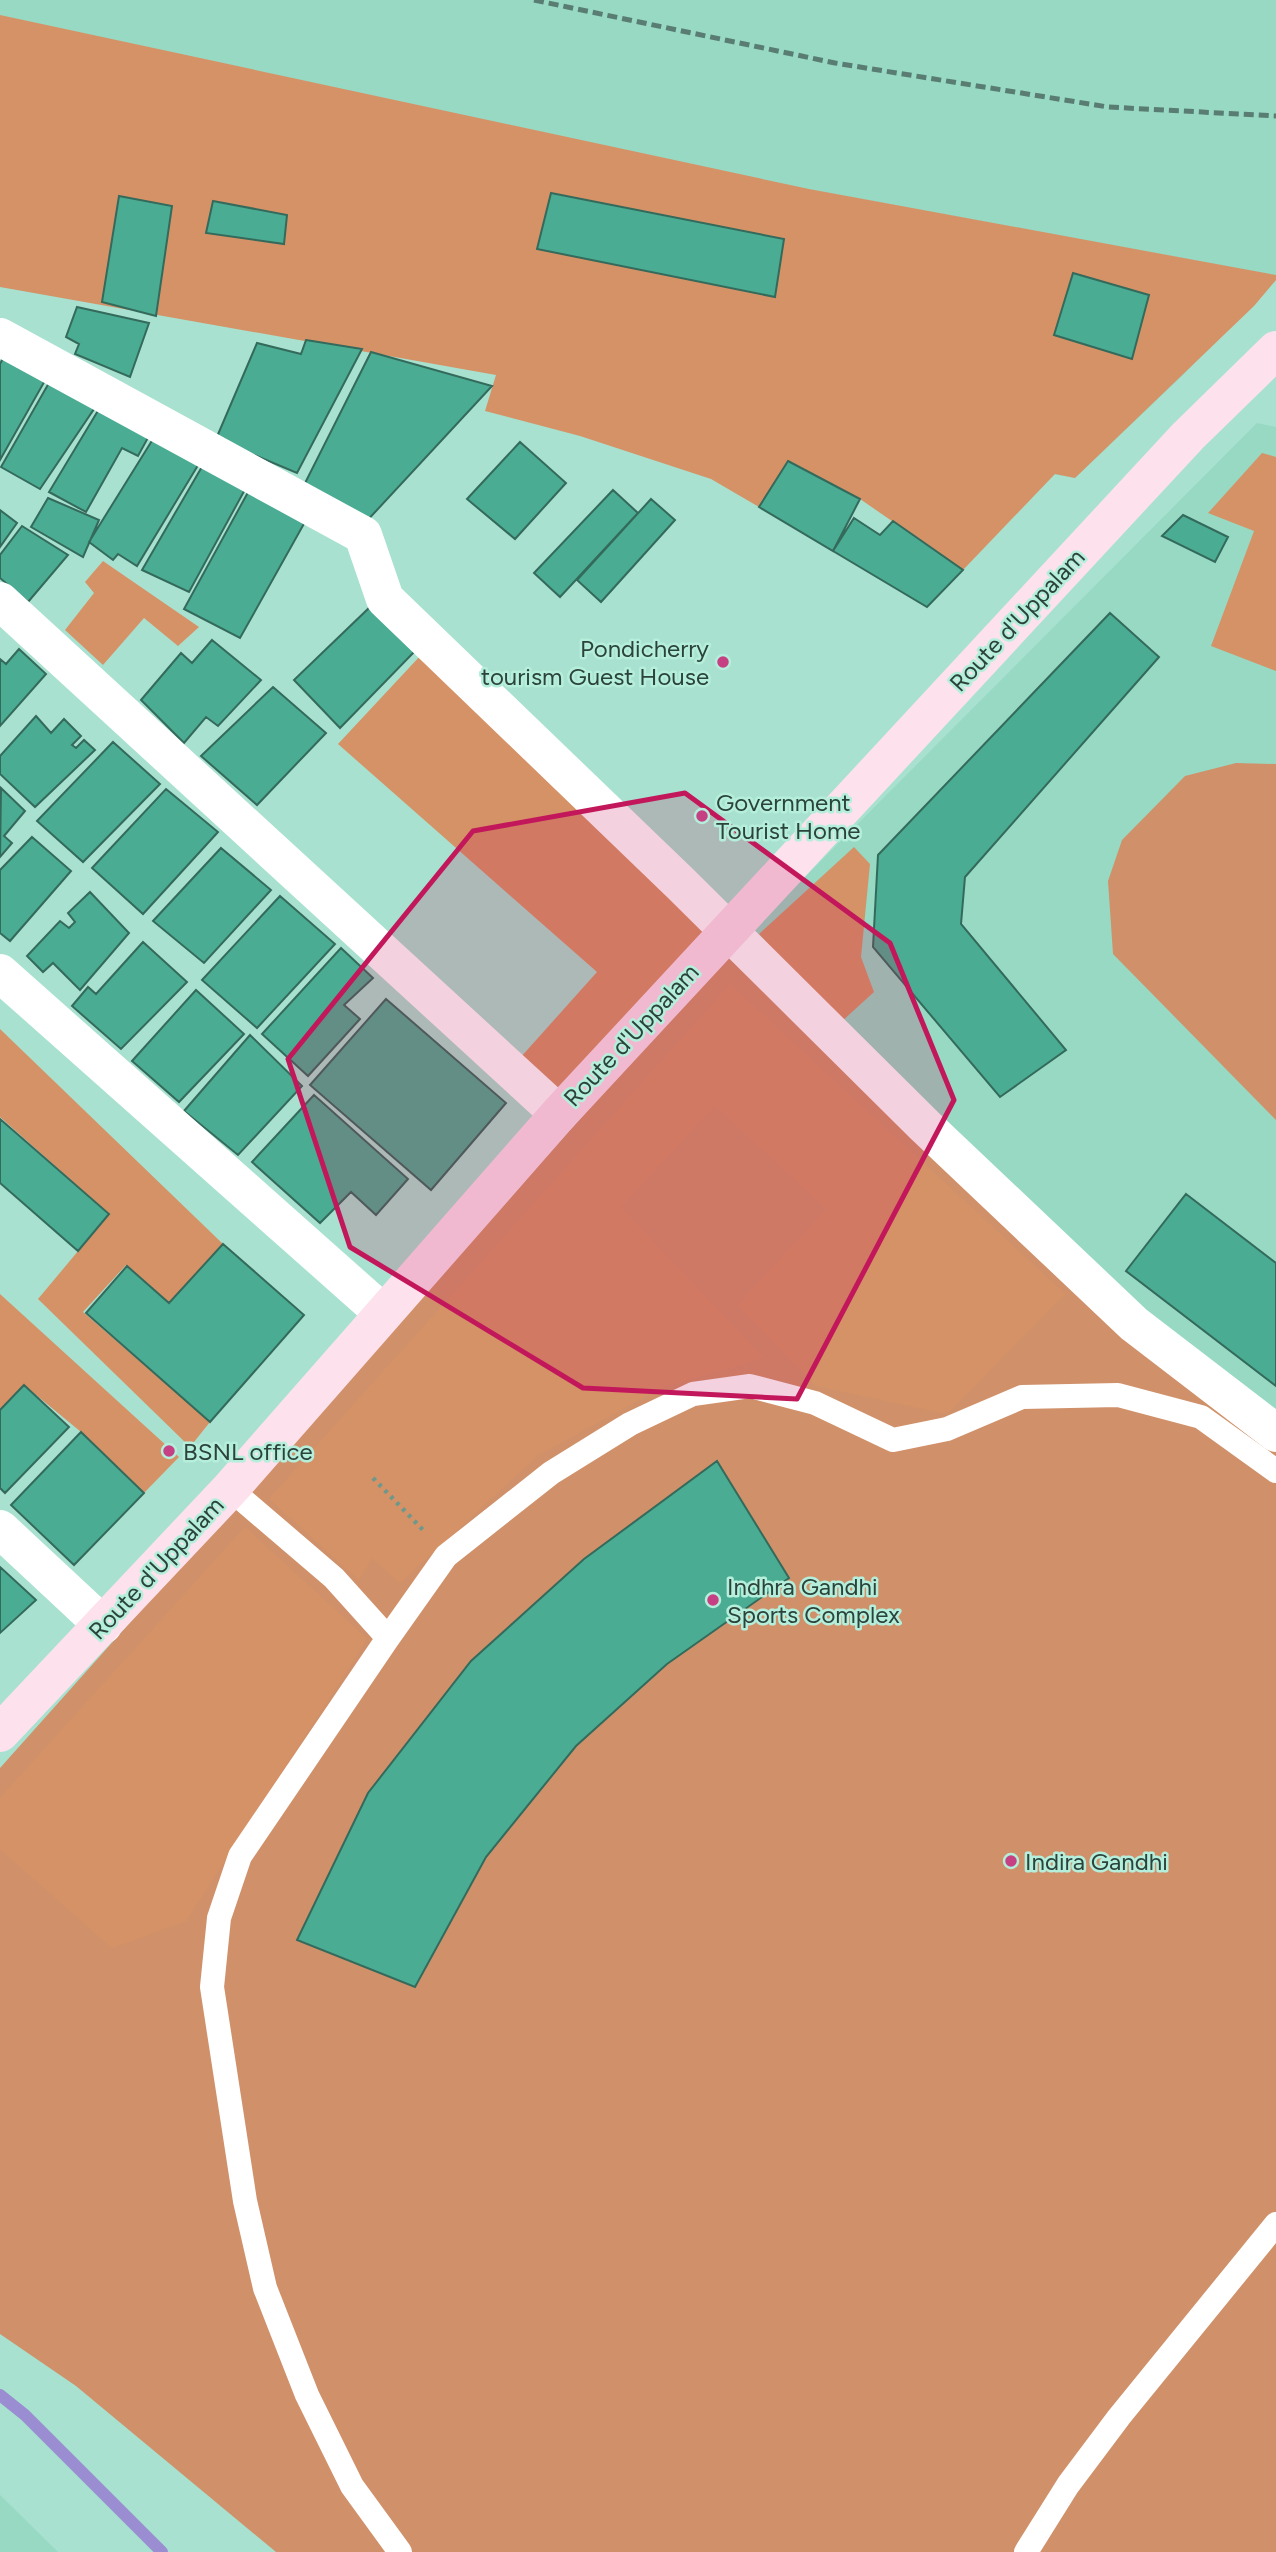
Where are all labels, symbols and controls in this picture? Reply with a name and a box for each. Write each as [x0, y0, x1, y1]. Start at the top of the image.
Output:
street label: Route d'Uppalam [943, 543, 1091, 697]
place label: Pondicherry tourism Guest House [481, 634, 709, 691]
marker: Pondicherry tourism Guest House [715, 654, 731, 670]
place label: Government Tourist Home [716, 788, 860, 845]
marker: Government Tourist Home [694, 808, 710, 824]
street label: Route d'Uppalam [557, 958, 705, 1112]
place label: BSNL office [183, 1437, 313, 1466]
marker: BSNL office [161, 1443, 177, 1459]
street label: Route d'Uppalam [82, 1491, 230, 1645]
place label: Indhra Gandhi Sports Complex [727, 1572, 900, 1629]
marker: Indhra Gandhi Sports Complex [705, 1592, 721, 1608]
place label: Indira Gandhi [1025, 1847, 1168, 1876]
marker: Indira Gandhi [1003, 1853, 1019, 1869]

